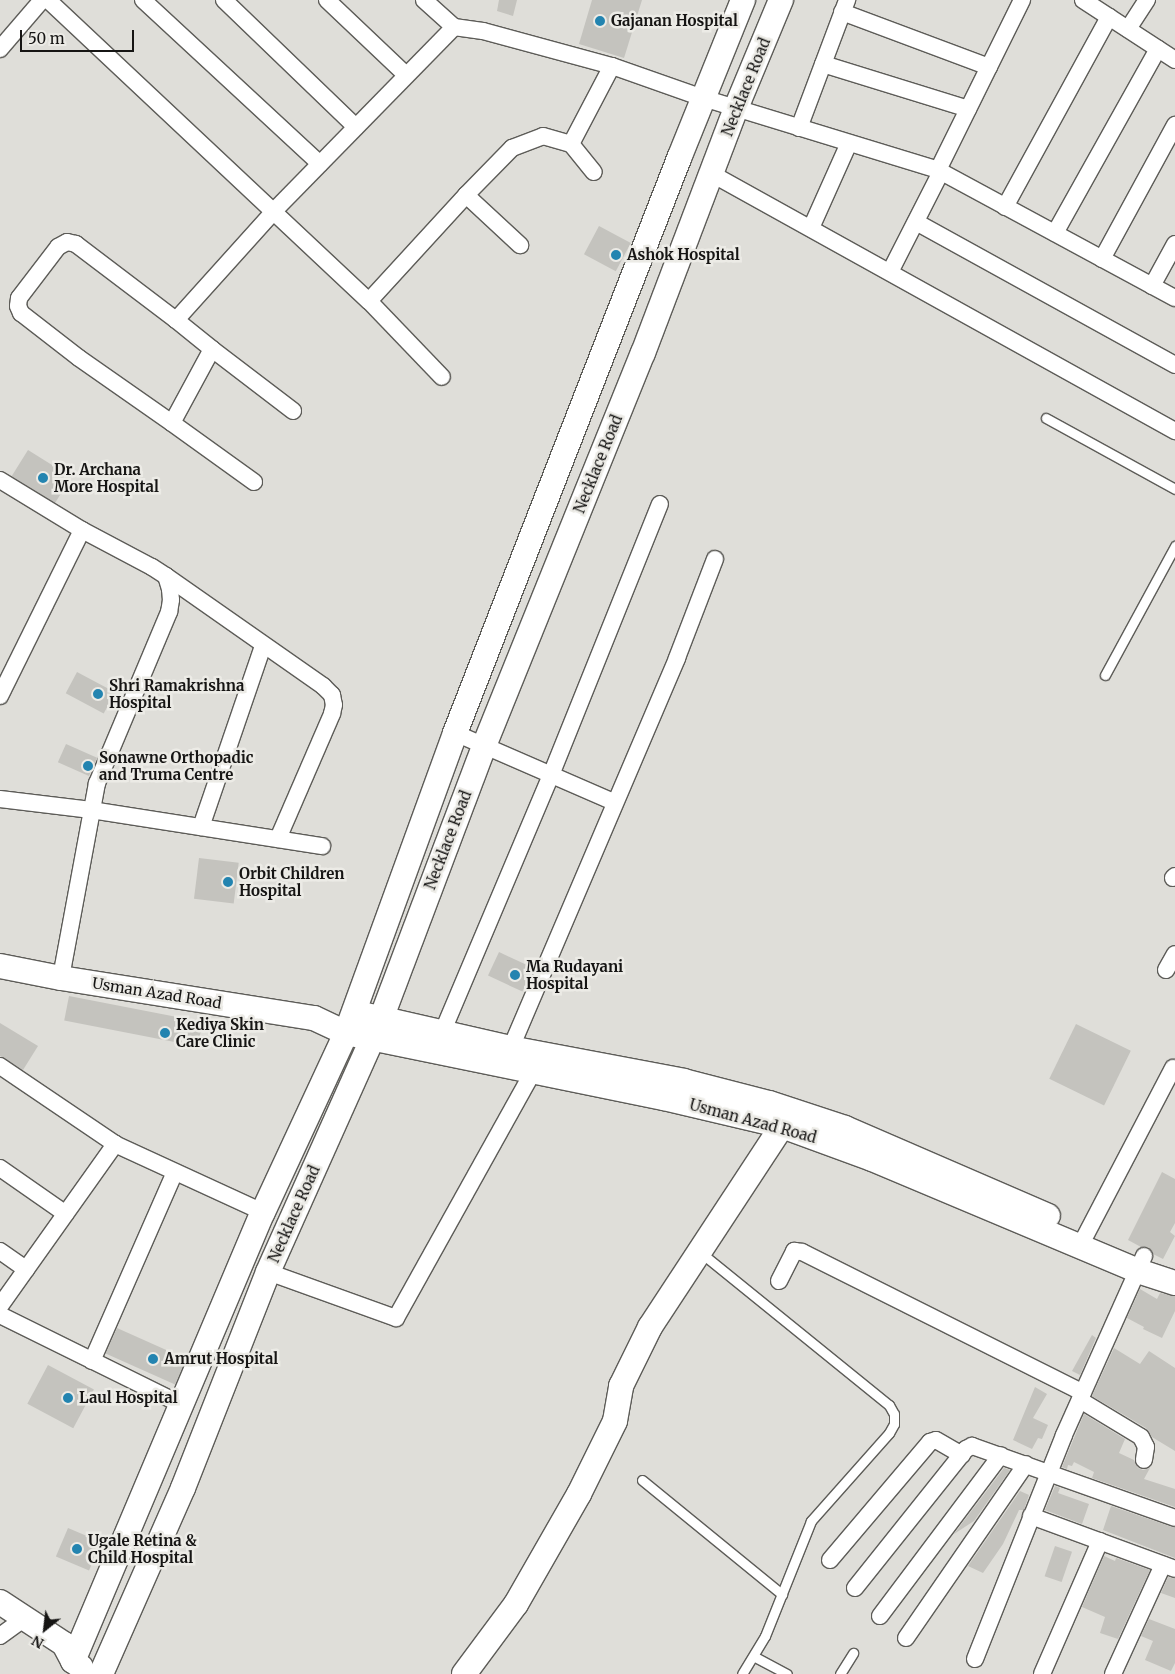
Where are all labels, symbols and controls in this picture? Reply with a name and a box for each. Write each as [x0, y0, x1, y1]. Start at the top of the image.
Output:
place label: Gajanan Hospital [611, 12, 738, 30]
marker: Gajanan Hospital [593, 14, 607, 28]
scale bar [22, 20, 136, 52]
text: 50 m [28, 29, 65, 48]
street label: Necklace Road [718, 35, 774, 139]
place label: Ashok Hospital [627, 246, 740, 264]
marker: Ashok Hospital [609, 248, 623, 262]
street label: Necklace Road [570, 412, 626, 516]
place label: Dr. Archana More Hospital [54, 460, 159, 495]
marker: Dr. Archana More Hospital [36, 471, 50, 485]
place label: Shri Ramakrishna Hospital [109, 676, 244, 711]
marker: Shri Ramakrishna Hospital [91, 687, 105, 701]
place label: Sonawne Orthopadic and Truma Centre [99, 748, 253, 783]
marker: Sonawne Orthopadic and Truma Centre [81, 759, 95, 773]
street label: Necklace Road [421, 788, 475, 892]
place label: Orbit Children Hospital [239, 864, 344, 899]
marker: Orbit Children Hospital [221, 875, 235, 889]
place label: Ma Rudayani Hospital [526, 957, 623, 992]
marker: Ma Rudayani Hospital [508, 968, 522, 982]
street label: Usman Azad Road [91, 974, 223, 1012]
place label: Kediya Skin Care Clinic [176, 1015, 264, 1050]
marker: Kediya Skin Care Clinic [158, 1026, 172, 1040]
street label: Usman Azad Road [687, 1095, 819, 1147]
street label: Necklace Road [265, 1163, 323, 1265]
place label: Amrut Hospital [164, 1350, 278, 1368]
marker: Amrut Hospital [146, 1352, 160, 1366]
place label: Laul Hospital [79, 1389, 178, 1407]
marker: Laul Hospital [61, 1391, 75, 1405]
place label: Ugale Retina & Child Hospital [88, 1531, 197, 1566]
marker: Ugale Retina & Child Hospital [70, 1542, 84, 1556]
north arrow [20, 1604, 70, 1654]
text: N [29, 1632, 47, 1653]

